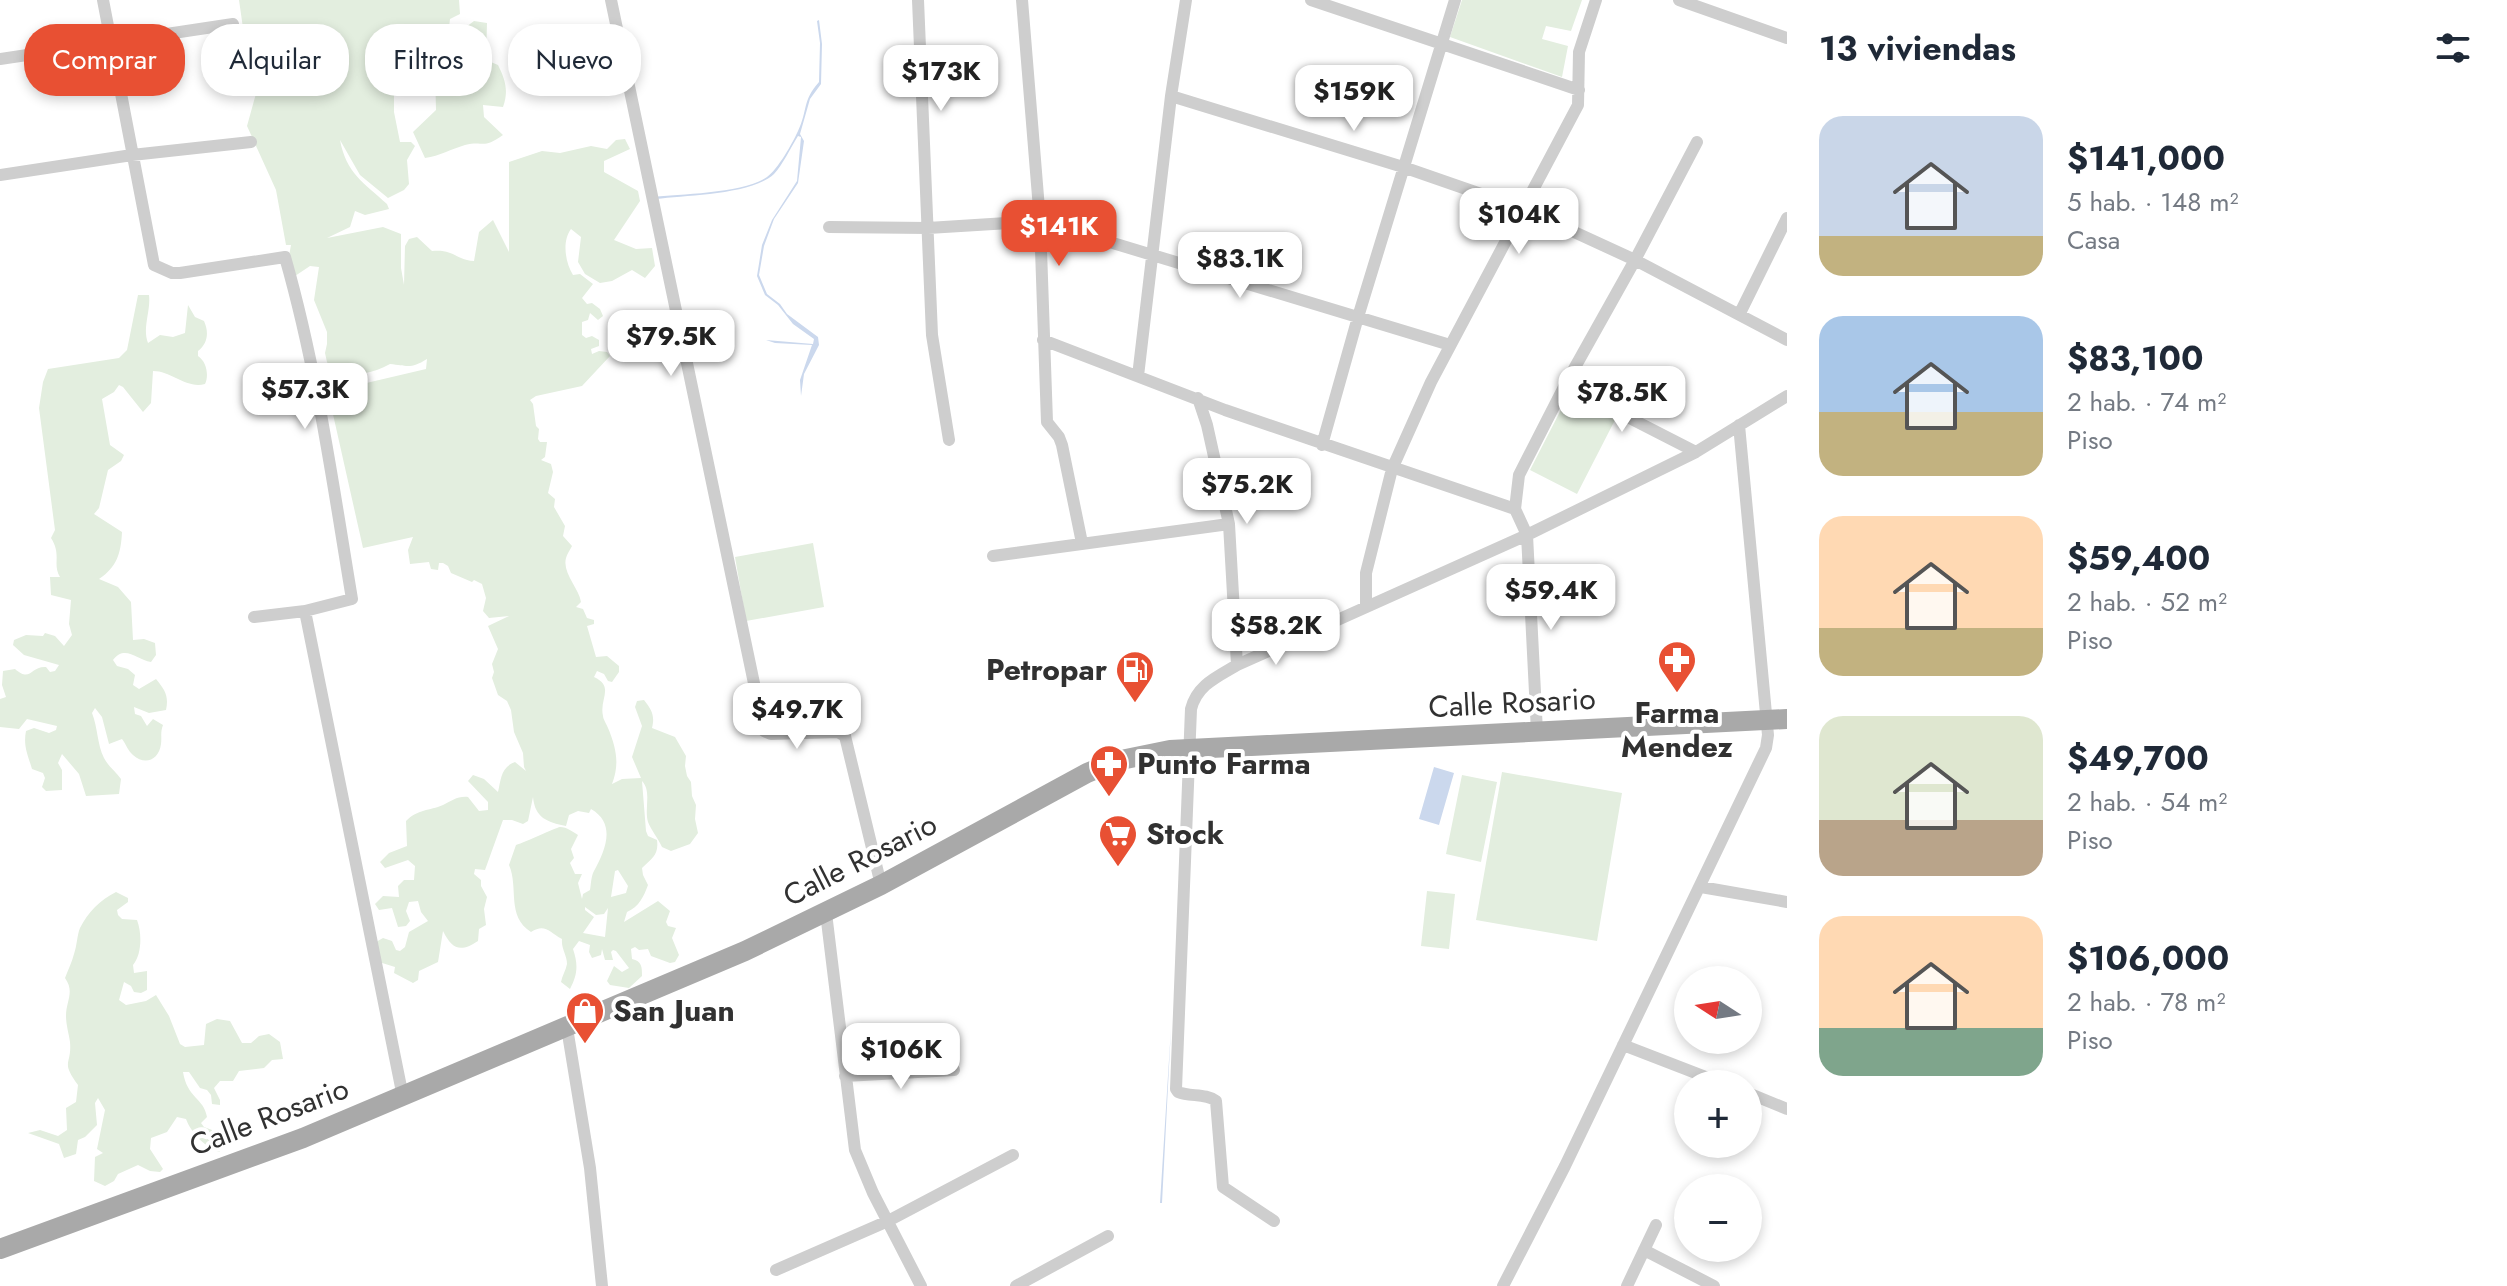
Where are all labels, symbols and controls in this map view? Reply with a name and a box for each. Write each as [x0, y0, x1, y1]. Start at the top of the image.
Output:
chip: Comprar [24, 24, 185, 96]
chip: Alquilar [201, 24, 349, 96]
chip: Filtros [365, 24, 492, 96]
chip: Nuevo [508, 24, 641, 96]
text: 13 viviendas [1819, 24, 2016, 73]
icon: filters [2431, 26, 2475, 70]
pin: $173K [885, 45, 997, 113]
text: $173K [901, 52, 981, 90]
pin: $159K [1298, 65, 1410, 133]
text: $159K [1313, 72, 1395, 110]
text: $141,000 [2067, 134, 2225, 183]
icon: home [1883, 148, 1979, 244]
text: 5 hab. · 148 m² [2067, 183, 2238, 221]
pin: $104K [1463, 188, 1575, 256]
text: $104K [1478, 195, 1560, 233]
pin: $141K [1003, 200, 1115, 268]
text: $141K [1020, 207, 1098, 245]
text: Casa [2067, 221, 2120, 259]
pin: $83.1K [1175, 232, 1305, 300]
text: $83.1K [1196, 239, 1284, 277]
pin: $79.5K [606, 310, 736, 378]
text: $79.5K [626, 317, 716, 355]
text: $83,100 [2067, 334, 2203, 383]
icon: home [1883, 348, 1979, 444]
pin: $57.3K [240, 363, 370, 431]
pin: $78.5K [1557, 366, 1687, 434]
text: $57.3K [261, 370, 349, 408]
text: $78.5K [1576, 373, 1668, 411]
text: 2 hab. · 74 m² [2067, 383, 2226, 421]
text: Piso [2067, 421, 2113, 459]
pin: $75.2K [1182, 458, 1312, 526]
text: $75.2K [1201, 465, 1293, 503]
text: $59,400 [2067, 534, 2210, 583]
icon: home [1883, 548, 1979, 644]
pin: $59.4K [1486, 564, 1616, 632]
text: $59.4K [1504, 571, 1598, 609]
text: 2 hab. · 52 m² [2067, 583, 2227, 621]
pin: $58.2K [1211, 599, 1341, 667]
text: $58.2K [1230, 606, 1322, 644]
text: Piso [2067, 621, 2113, 659]
pharmacy icon: Farma Mendez [1656, 639, 1698, 694]
place label: Petropar [986, 648, 1108, 691]
fuel station icon: Petropar [1114, 649, 1156, 704]
street label: Calle Rosario [1427, 677, 1597, 728]
pin: $49.7K [732, 683, 862, 751]
text: $49.7K [751, 690, 843, 728]
place label: Farma Mendez [1621, 691, 1733, 768]
text: $49,700 [2067, 734, 2209, 783]
place label: Punto Farma [1137, 742, 1311, 785]
pharmacy icon: Punto Farma [1088, 743, 1130, 798]
icon: home [1883, 748, 1979, 844]
text: 2 hab. · 54 m² [2067, 783, 2227, 821]
street label: Calle Rosario [775, 802, 944, 917]
place label: Stock [1146, 812, 1225, 855]
supermarket icon: Stock [1097, 813, 1139, 868]
text: Piso [2067, 821, 2113, 859]
text: $106,000 [2067, 934, 2229, 983]
icon: home [1883, 948, 1979, 1044]
north arrow [1674, 966, 1762, 1054]
map controls [1674, 966, 1762, 1262]
text: 2 hab. · 78 m² [2067, 983, 2225, 1021]
place label: San Juan [613, 989, 735, 1032]
shop icon: San Juan [564, 990, 606, 1045]
text: Piso [2067, 1021, 2113, 1059]
pin: $106K [845, 1023, 957, 1091]
text: $106K [860, 1030, 942, 1068]
street label: Calle Rosario [183, 1066, 355, 1167]
button: + [1674, 1070, 1762, 1158]
button: − [1674, 1174, 1762, 1262]

